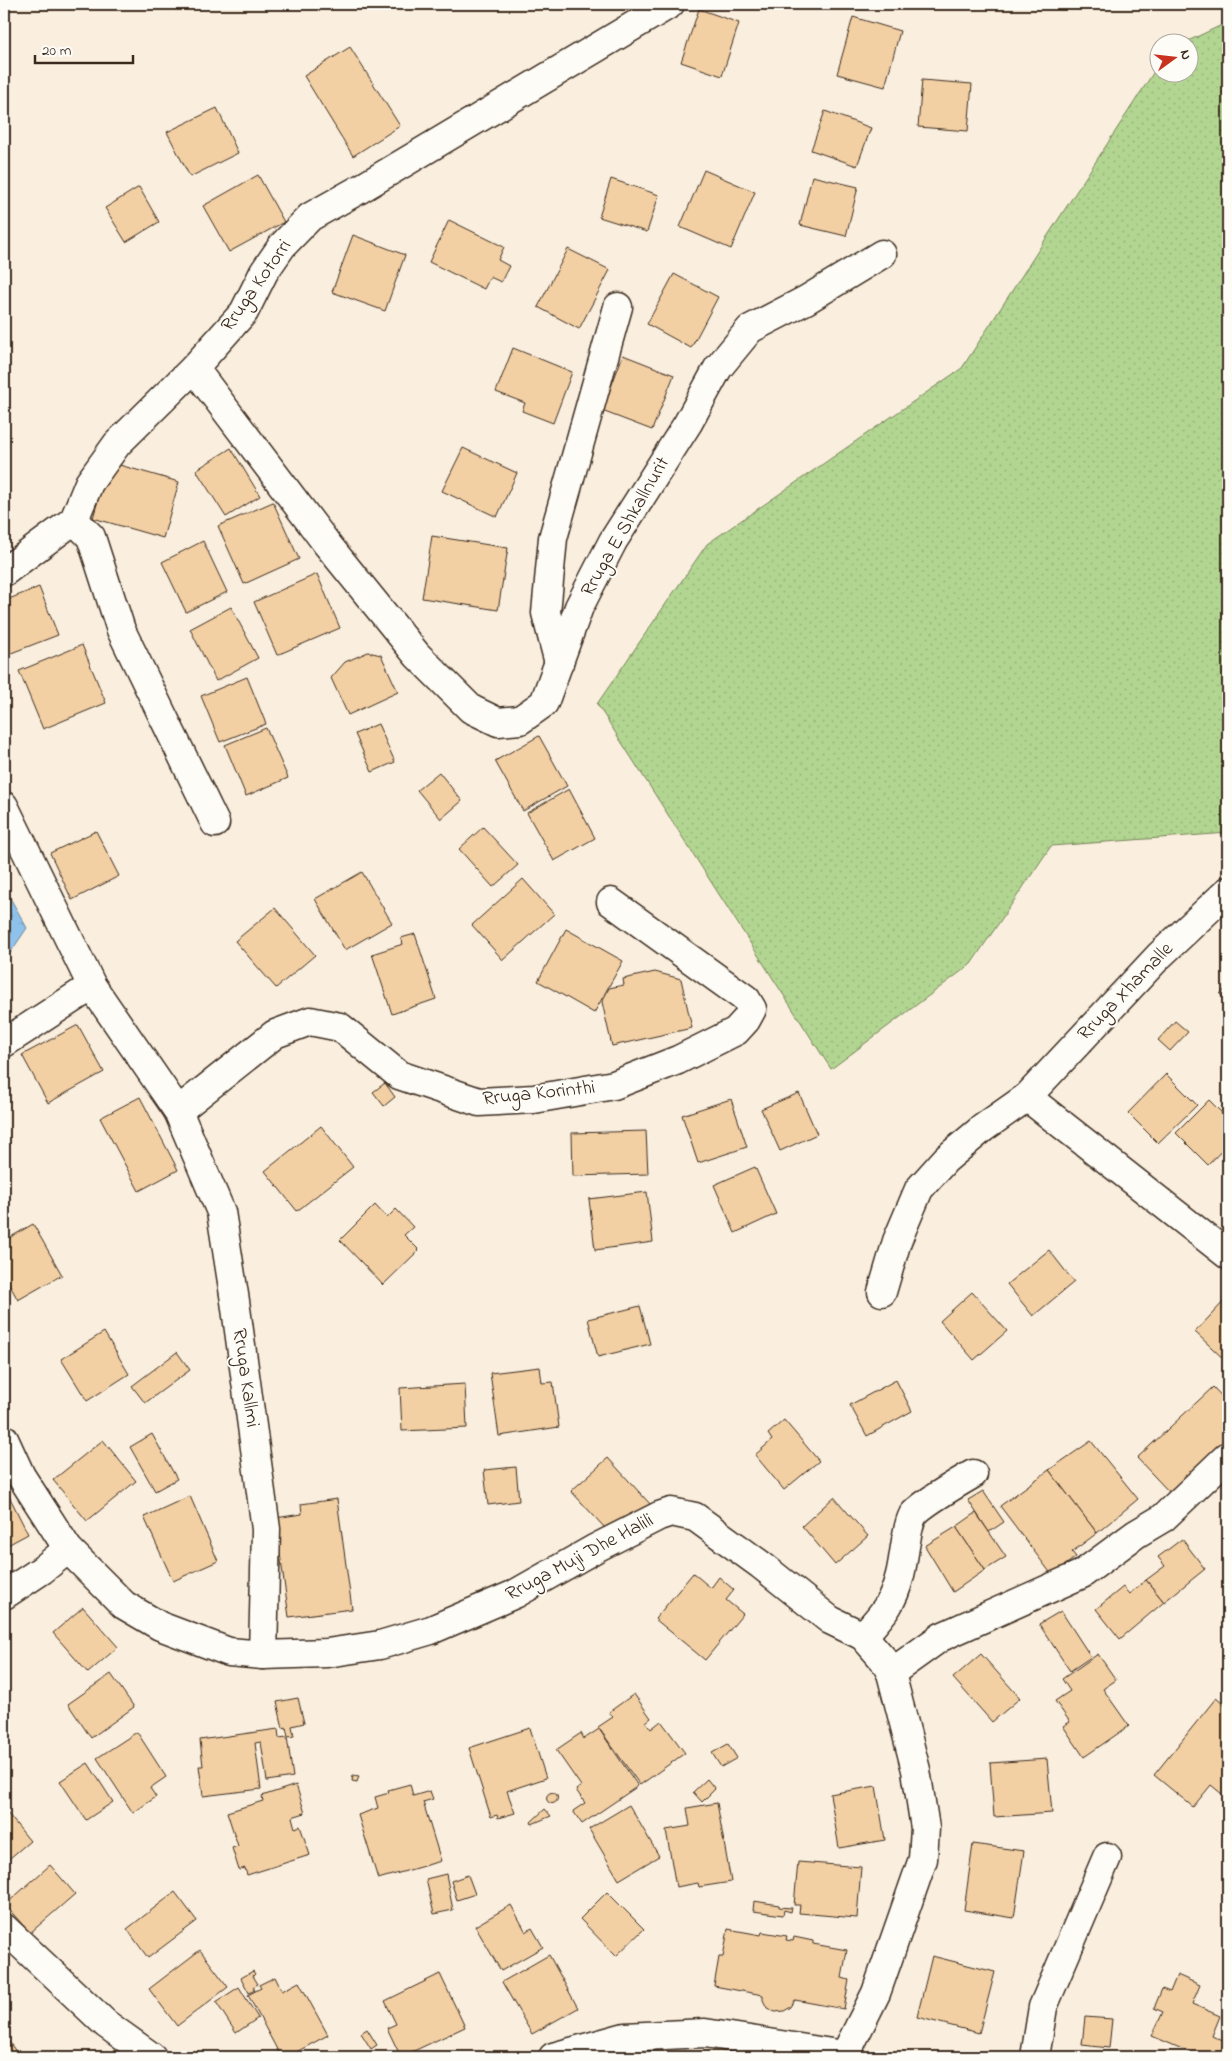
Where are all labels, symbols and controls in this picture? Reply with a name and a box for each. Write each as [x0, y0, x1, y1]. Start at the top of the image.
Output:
scale bar [35, 32, 132, 64]
north arrow [1150, 32, 1200, 82]
text: 20 m [42, 40, 72, 62]
text: N [1174, 48, 1196, 62]
street label: Rruga Kotorri [215, 234, 300, 339]
street label: Rruga E Shkallnurit [574, 452, 679, 603]
street label: Rruga Xhamalle [1071, 936, 1181, 1049]
street label: Rruga Korinthi [481, 1074, 597, 1115]
street label: Rruga Kallmi [223, 1327, 266, 1430]
street label: Rruga Muji Dhe Halili [501, 1507, 660, 1610]

